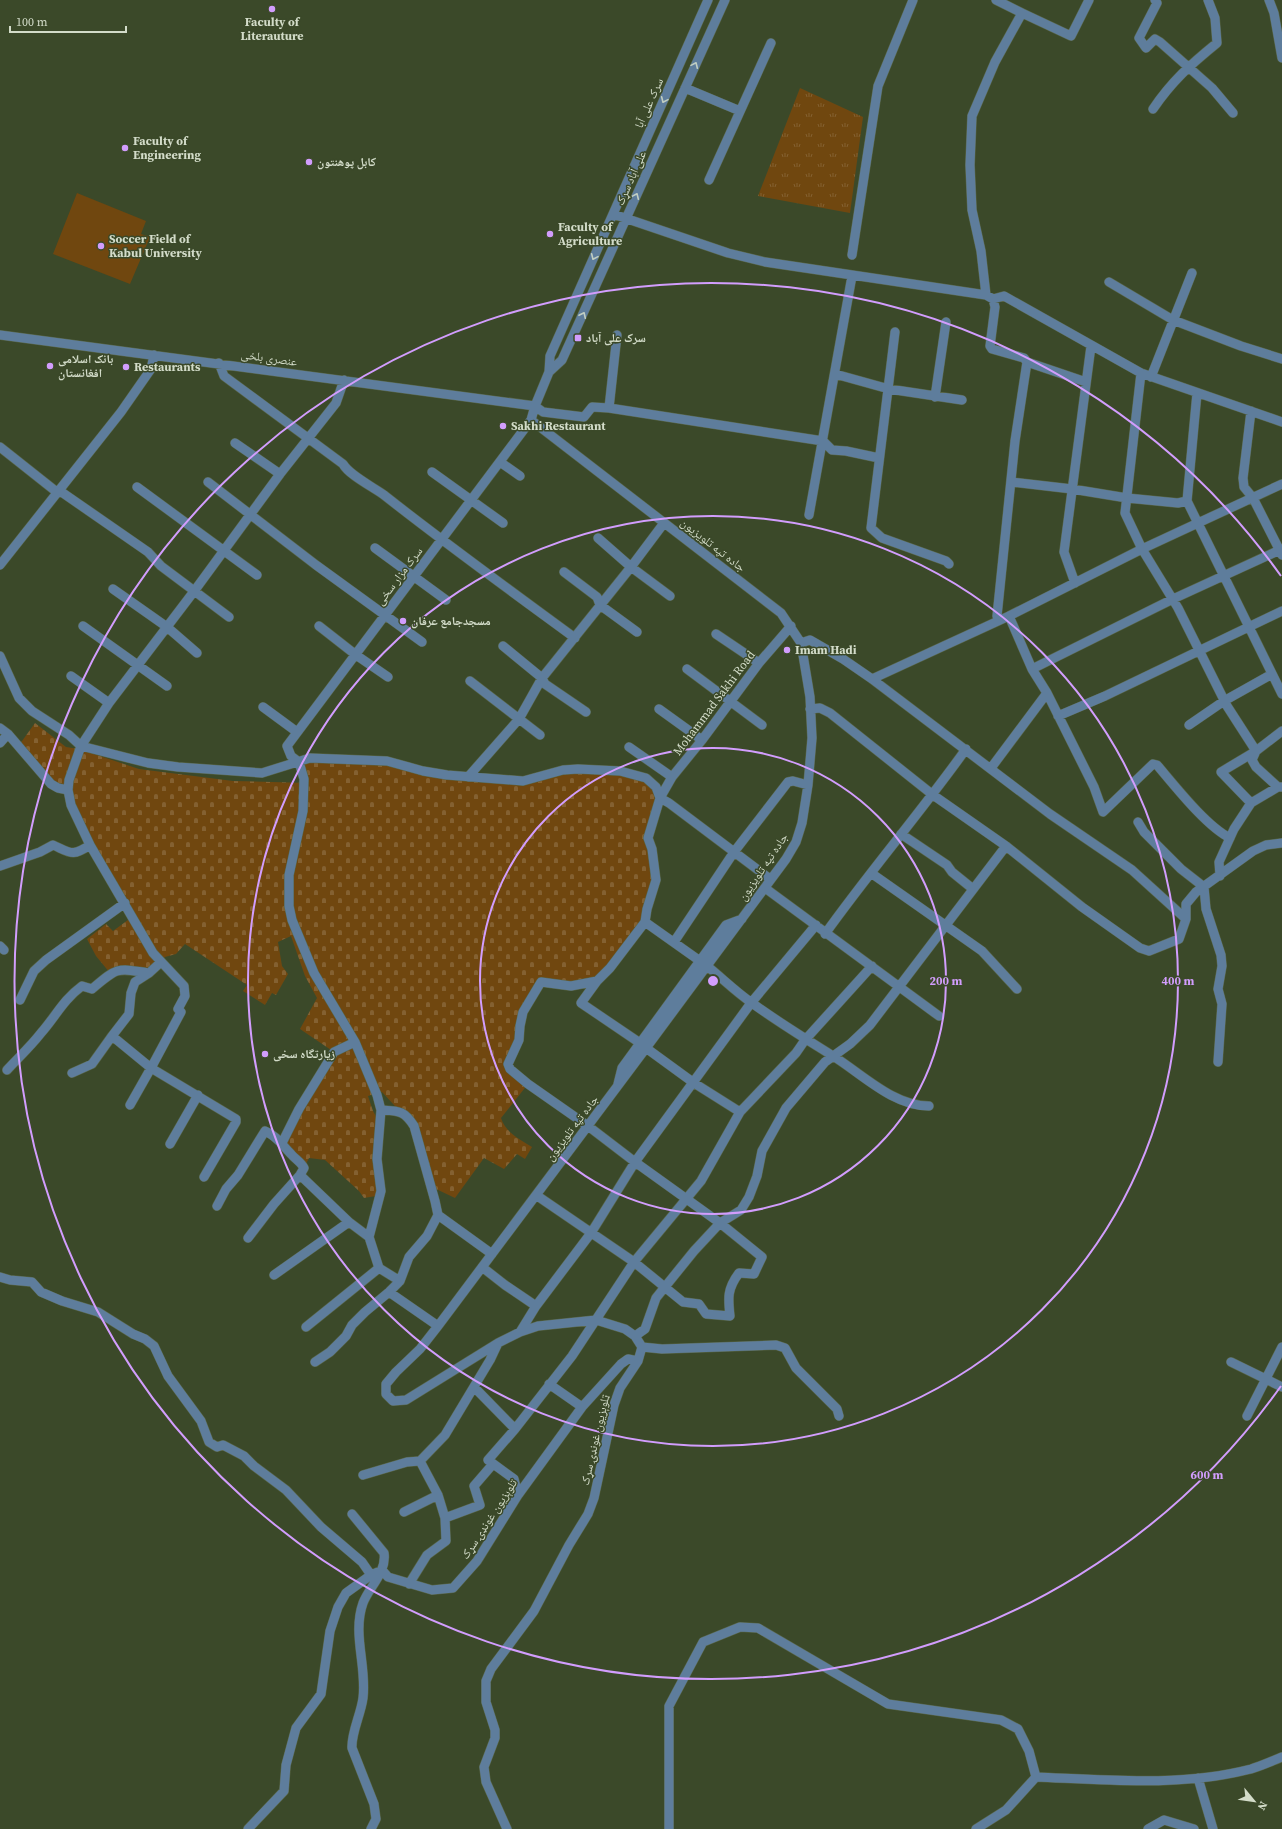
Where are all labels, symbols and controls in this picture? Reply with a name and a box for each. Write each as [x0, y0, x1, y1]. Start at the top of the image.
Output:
marker: Faculty of Literauture [267, 4, 277, 14]
scale bar [10, 8, 126, 34]
text: 100 m [16, 14, 48, 30]
place label: Faculty of Literauture [240, 14, 304, 44]
one-way arrow [690, 62, 698, 69]
street label: سرک علی آبا [631, 75, 667, 131]
one-way arrow [661, 95, 669, 103]
place label: Faculty of Engineering [133, 133, 202, 163]
marker: Faculty of Engineering [120, 143, 130, 153]
street label: علی آباد سړک [612, 148, 650, 208]
place label: کابل پوهنتون [317, 154, 377, 170]
marker: کابل پوهنتون [304, 157, 314, 167]
one-way arrow [632, 193, 640, 200]
place label: Faculty of Agriculture [558, 219, 622, 249]
marker: Faculty of Agriculture [545, 229, 555, 239]
place label: Soccer Field of Kabul University [109, 231, 202, 261]
marker: Soccer Field of Kabul University [96, 241, 106, 251]
one-way arrow [591, 253, 599, 260]
one-way arrow [578, 312, 586, 319]
place label: سرک علی آباد [586, 330, 646, 346]
marker: سرک علی آباد [573, 333, 583, 343]
street label: عنصری بلخی [240, 346, 298, 370]
place label: بانک اسلامی افغانستان [58, 351, 113, 381]
place label: Restaurants [134, 359, 201, 375]
marker: بانک اسلامی افغانستان [45, 361, 55, 371]
marker: Restaurants [121, 362, 131, 372]
place label: Sakhi Restaurant [511, 418, 606, 434]
marker: Sakhi Restaurant [498, 421, 508, 431]
street label: جاده تپه تلویزیون [677, 515, 749, 576]
street label: سرک مزار سخی [372, 544, 426, 608]
place label: مسجدجامع عرفان [411, 613, 491, 629]
marker: مسجدجامع عرفان [398, 616, 408, 626]
place label: Imam Hadi [795, 642, 857, 658]
marker: Imam Hadi [782, 645, 792, 655]
street label: Mohammad Sakhi Road [669, 647, 759, 759]
street label: جاده تپه تلویزیون [734, 830, 792, 904]
text: 200 m [930, 973, 963, 989]
text: 400 m [1162, 973, 1195, 989]
centre of rings [706, 974, 720, 988]
place label: زیارتگاه سخی [273, 1046, 336, 1062]
marker: زیارتگاه سخی [260, 1049, 270, 1059]
street label: جاده تپه تلویزیون [542, 1092, 602, 1164]
street label: ټلوېزيون غونډۍ سړک [577, 1393, 613, 1487]
text: 600 m [1191, 1467, 1224, 1483]
street label: تلوېزيون غونډۍ سړک [457, 1475, 521, 1562]
north arrow [1234, 1781, 1274, 1821]
text: N [1254, 1798, 1271, 1813]

